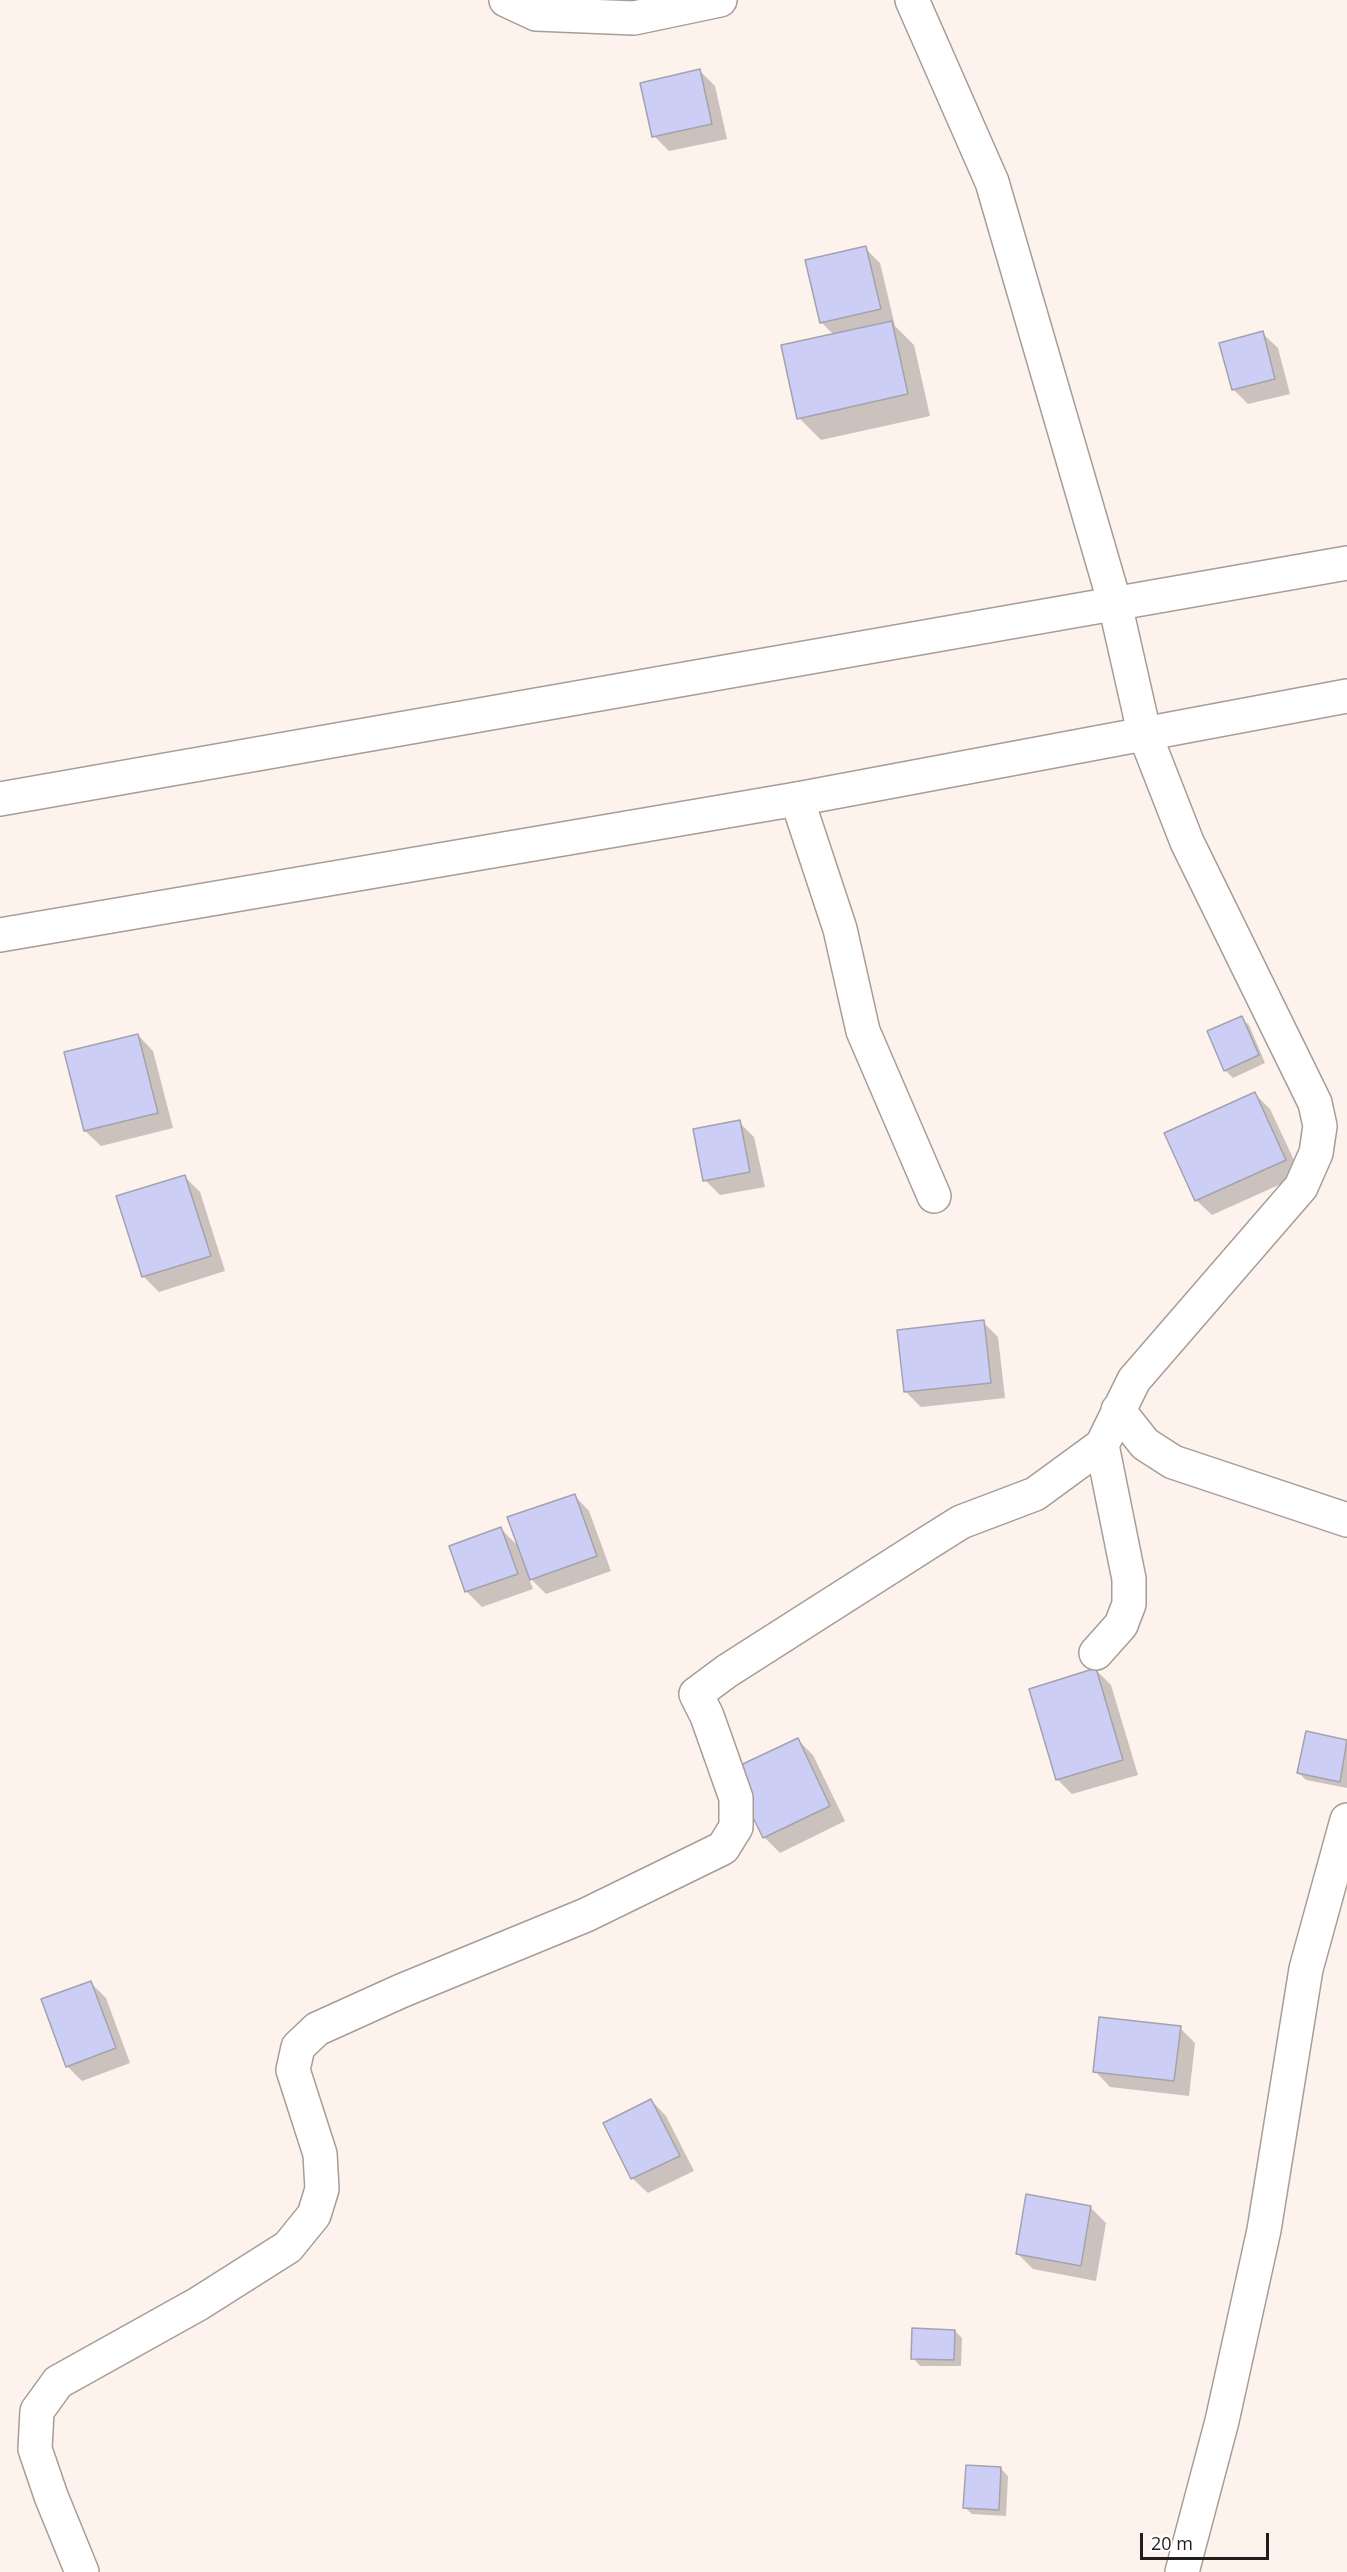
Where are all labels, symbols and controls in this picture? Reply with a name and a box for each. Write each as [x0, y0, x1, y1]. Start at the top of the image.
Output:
scale bar [1143, 2521, 1272, 2559]
text: 20 m [1151, 2531, 1193, 2555]

